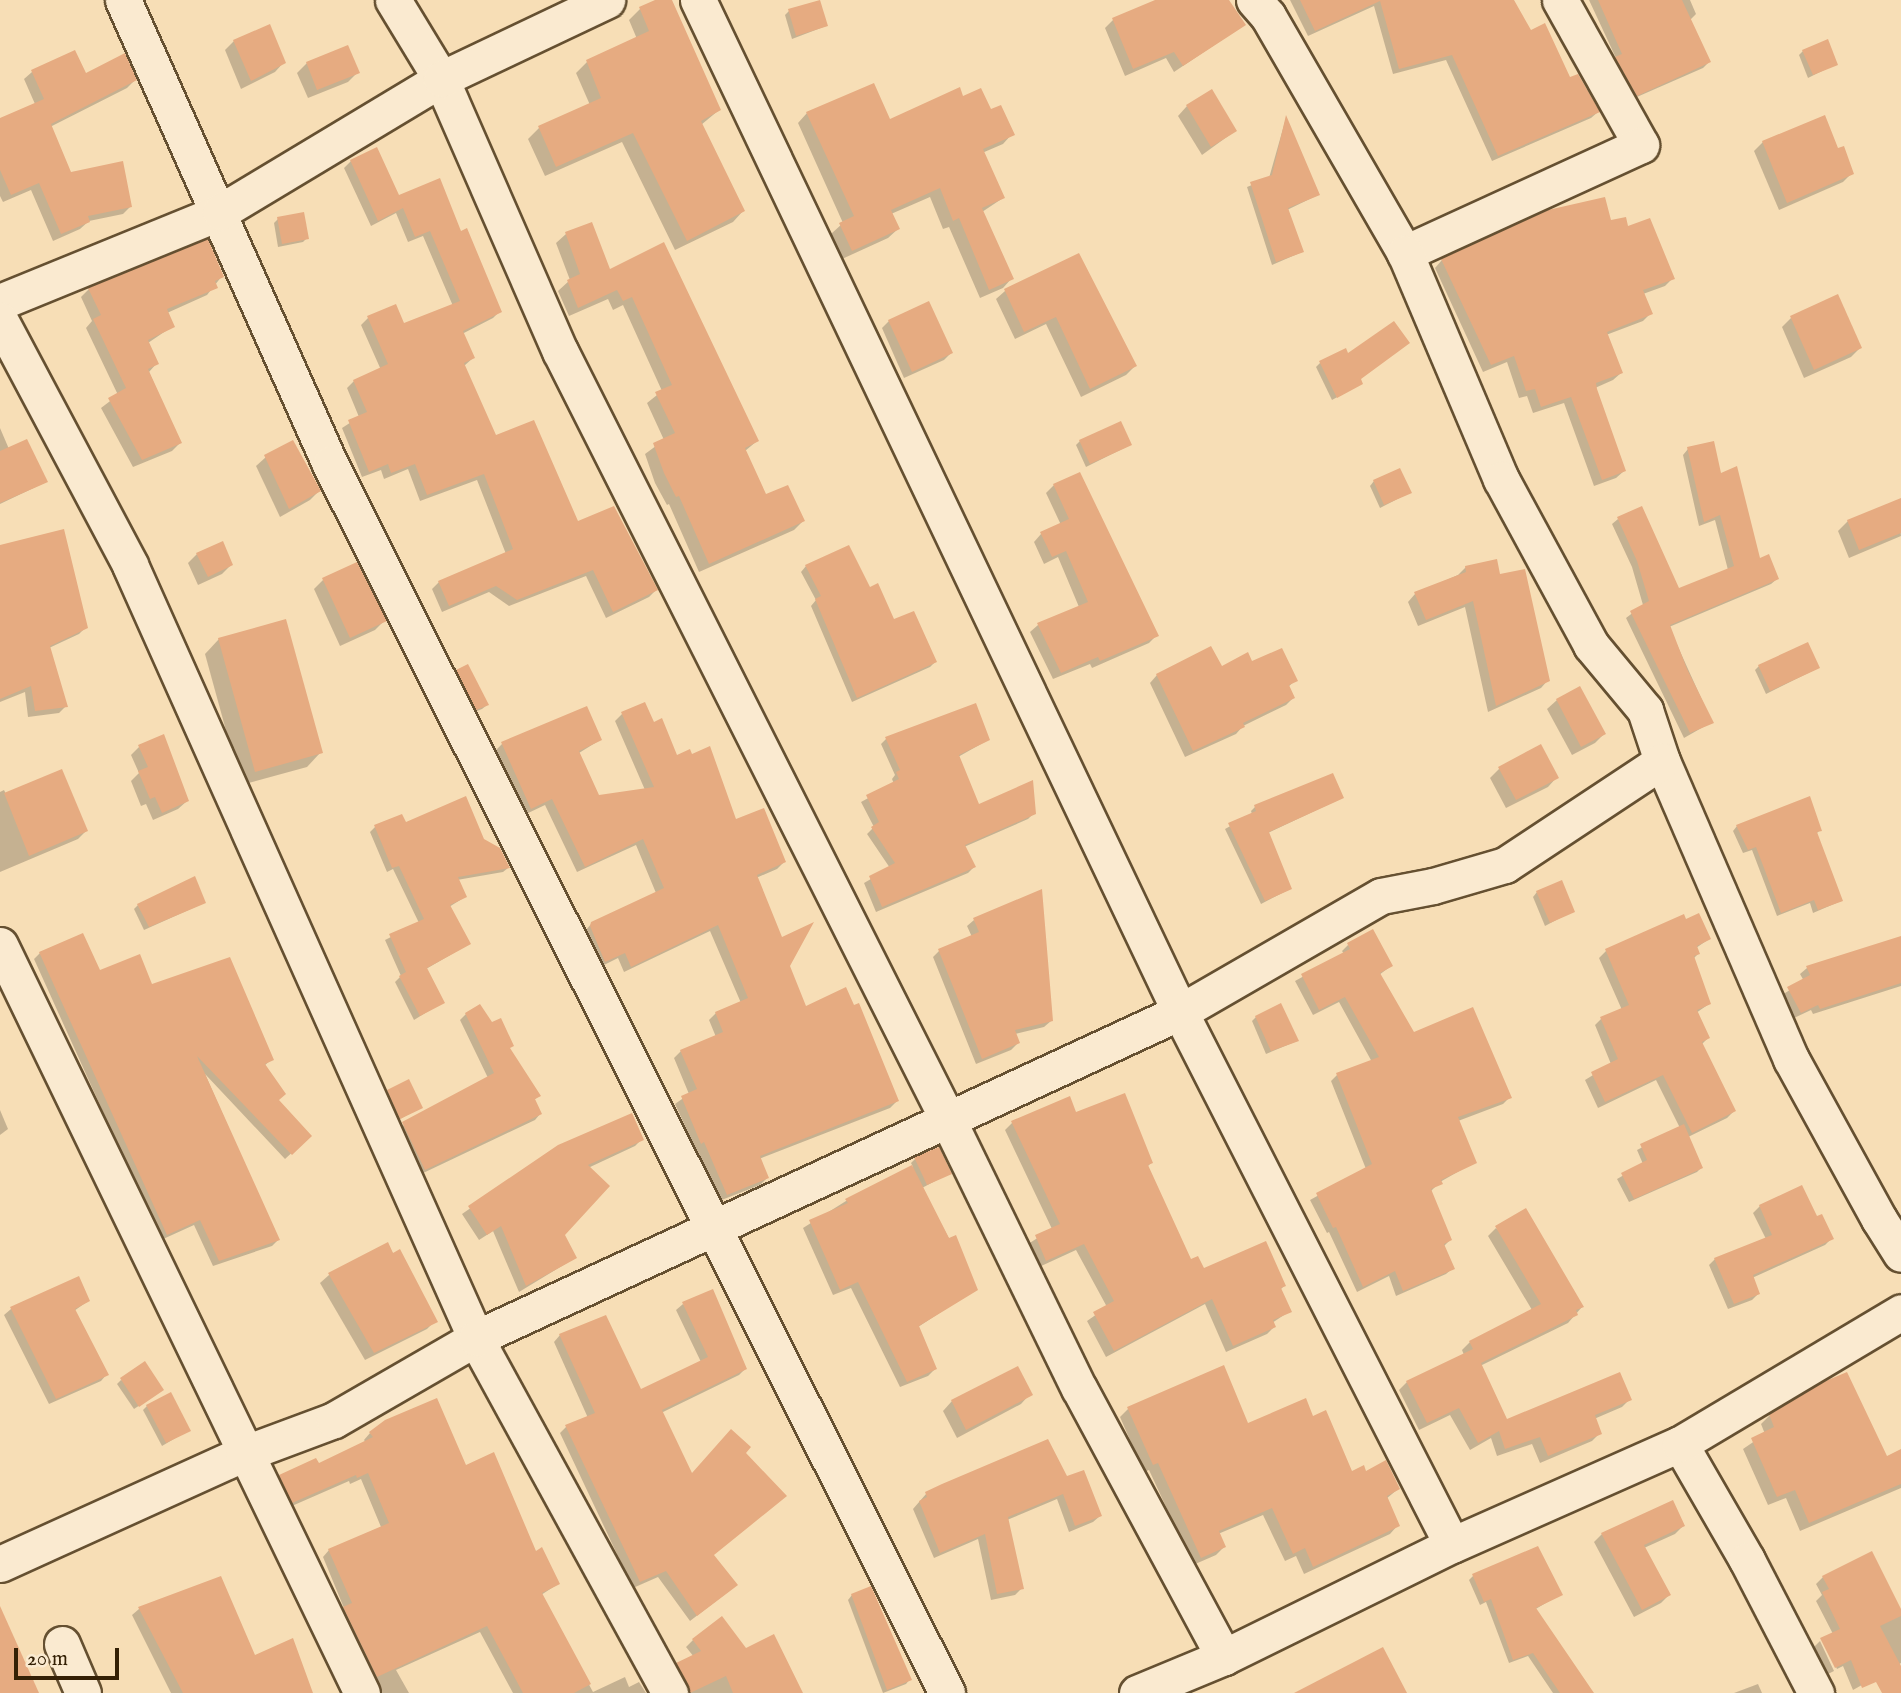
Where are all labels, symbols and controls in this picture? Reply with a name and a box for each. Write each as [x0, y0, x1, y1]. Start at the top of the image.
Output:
scale bar [18, 1634, 122, 1678]
text: 20 m [27, 1646, 68, 1673]

